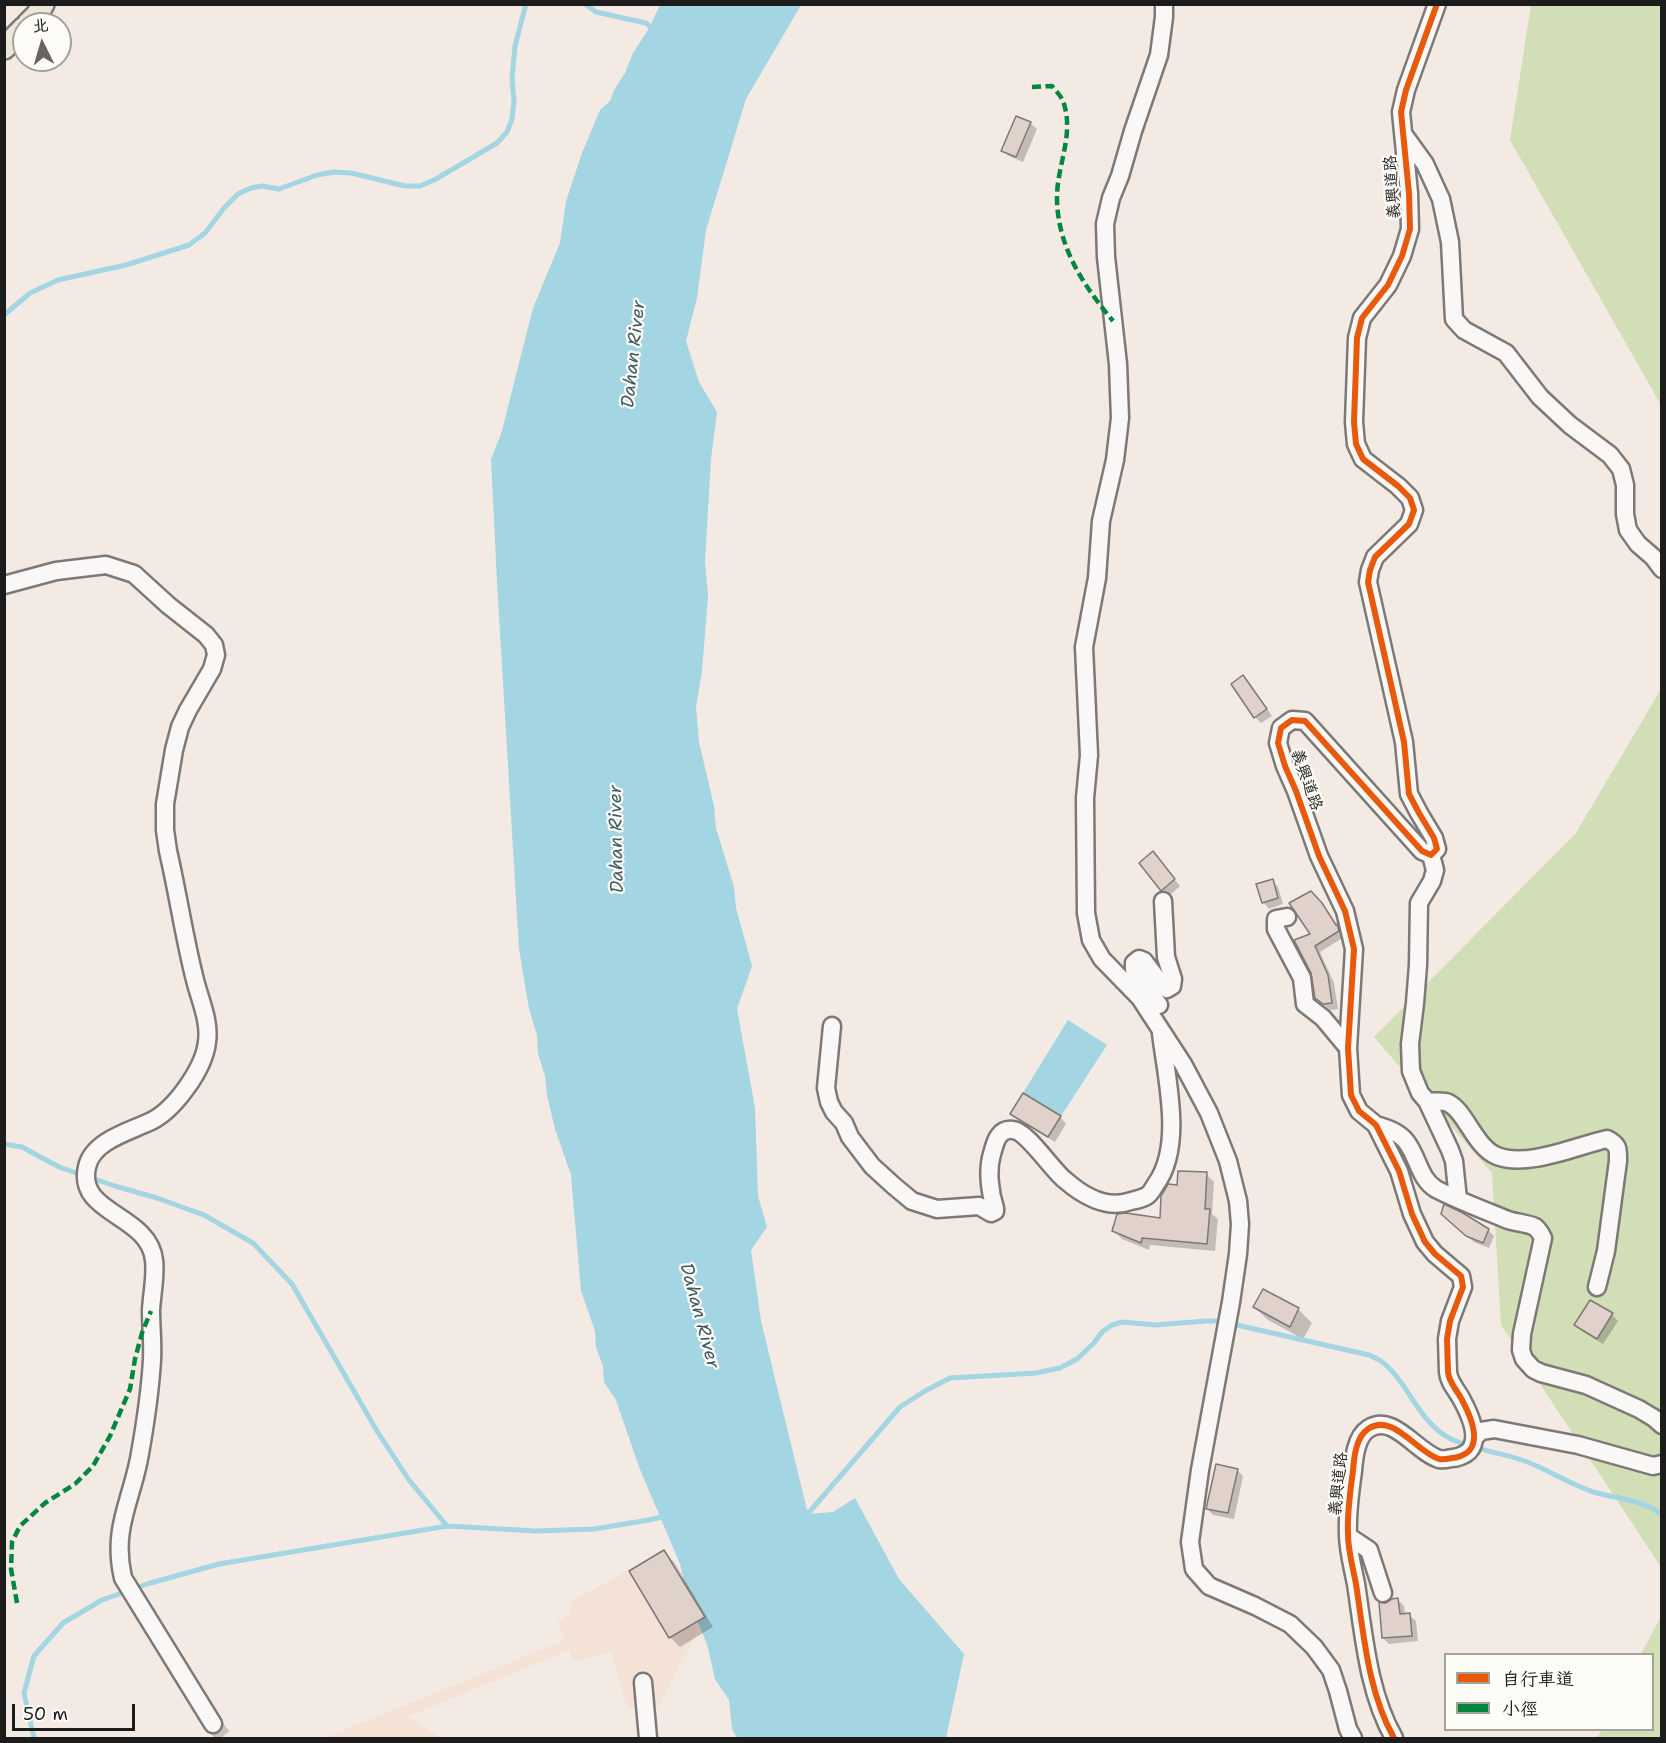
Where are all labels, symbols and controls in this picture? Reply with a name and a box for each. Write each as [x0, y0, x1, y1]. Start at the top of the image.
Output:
north arrow [12, 12, 72, 72]
text: 北 [32, 14, 49, 37]
street label: 義興道路 [1381, 154, 1405, 220]
water label: Dahan River [618, 299, 650, 409]
street label: 義興道路 [1286, 747, 1326, 813]
water label: Dahan River [605, 785, 629, 893]
water label: Dahan River [675, 1261, 723, 1371]
street label: 義興道路 [1326, 1451, 1352, 1517]
legend [1444, 1653, 1654, 1731]
text: 自行車道 [1502, 1667, 1574, 1691]
scale bar [15, 1692, 138, 1730]
text: 小徑 [1502, 1697, 1538, 1721]
text: 50 m [23, 1702, 68, 1726]

